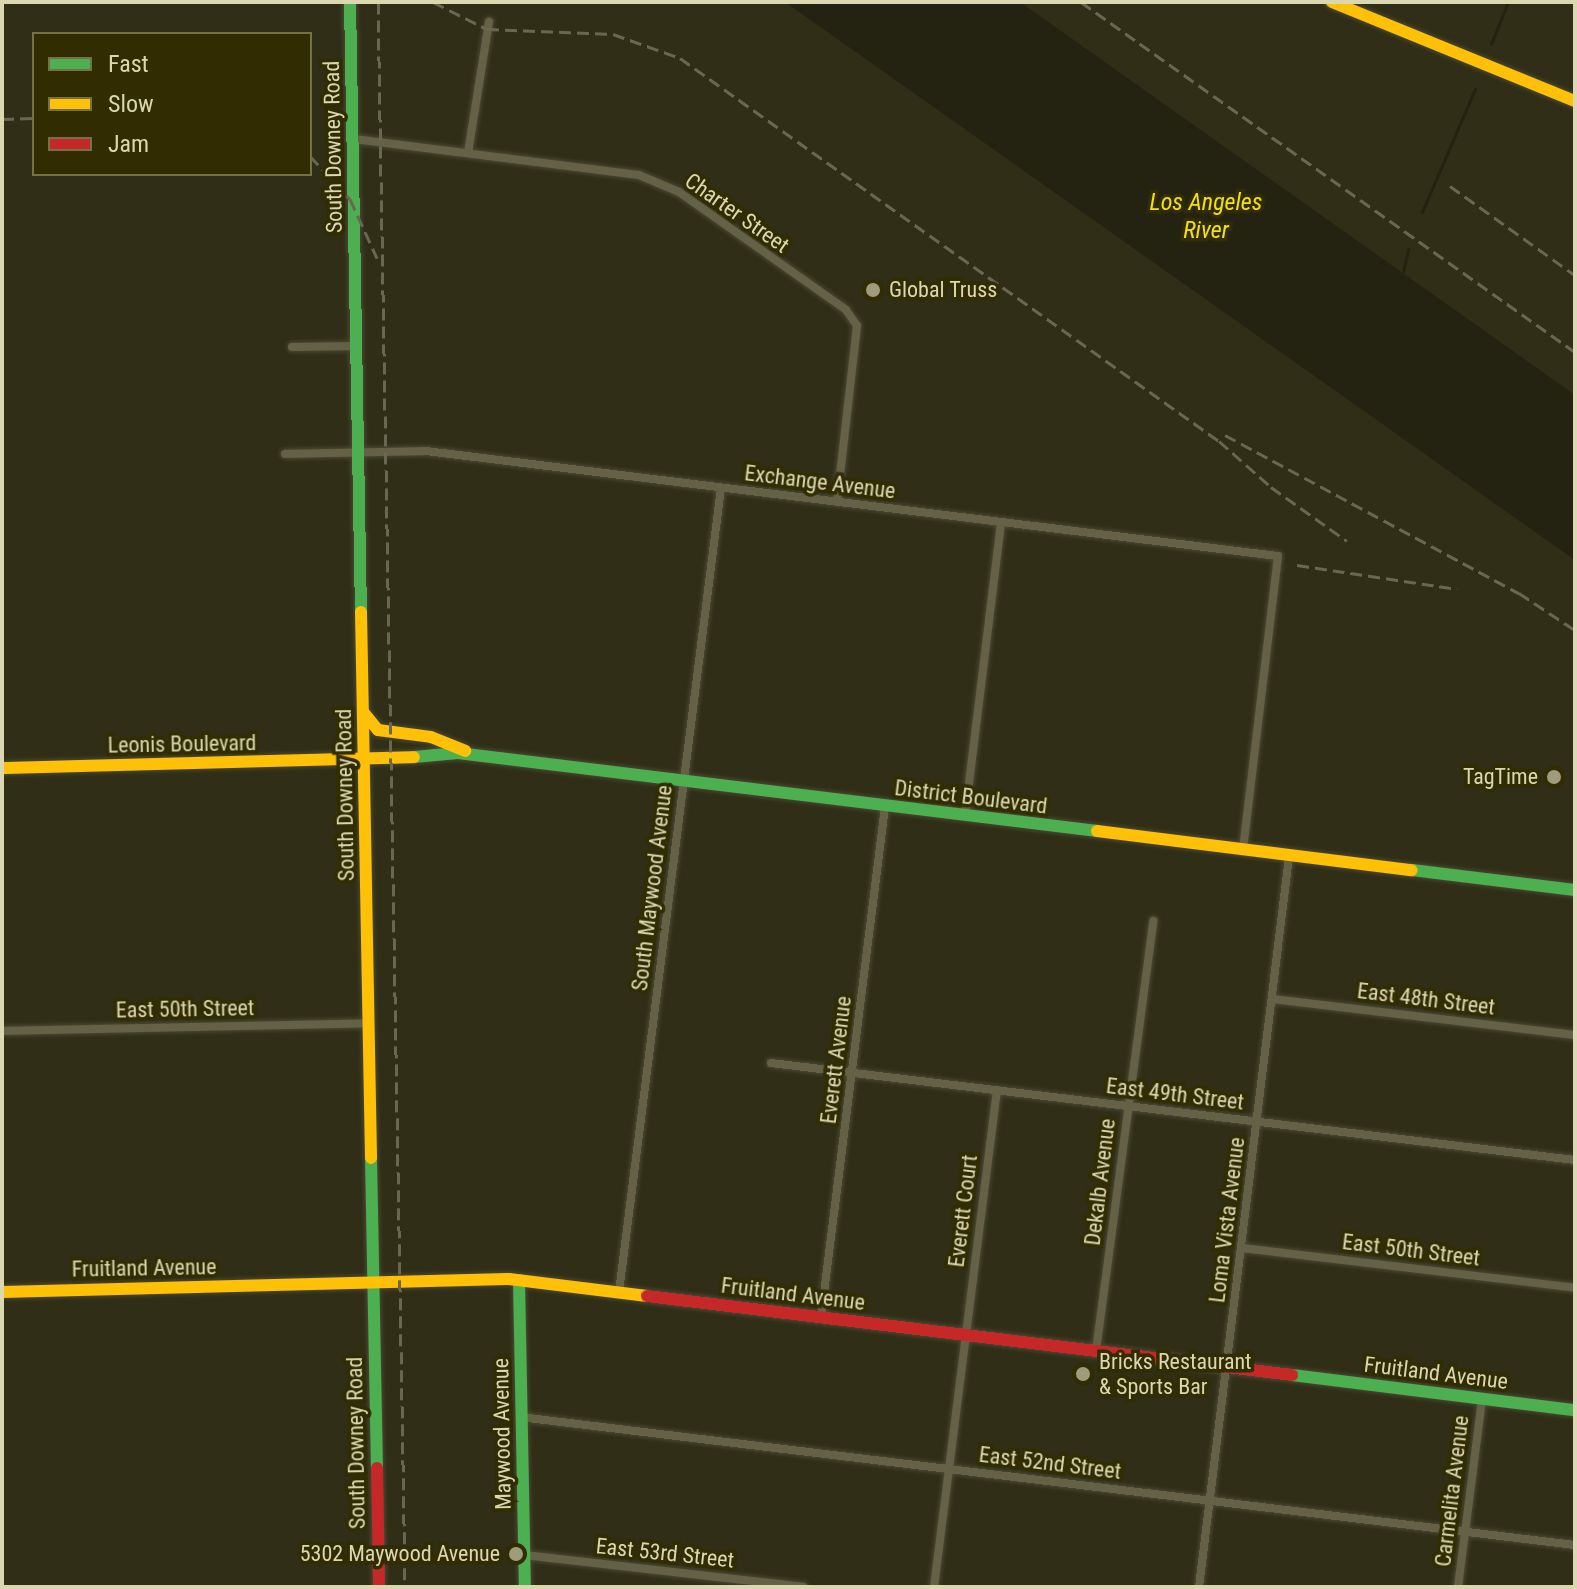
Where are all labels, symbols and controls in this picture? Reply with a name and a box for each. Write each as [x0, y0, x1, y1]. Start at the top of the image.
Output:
legend [32, 32, 312, 176]
text: Fast [108, 50, 149, 78]
street label: South Downey Road [318, 61, 348, 233]
text: Slow [108, 90, 154, 118]
text: Jam [108, 130, 149, 158]
street label: Charter Street [680, 167, 794, 259]
water label: Los Angeles River [1150, 189, 1262, 245]
place label: Global Truss [889, 277, 998, 303]
marker: Global Truss [864, 281, 882, 299]
street label: Exchange Avenue [743, 460, 897, 504]
street label: South Downey Road [330, 709, 360, 881]
street label: Leonis Boulevard [107, 730, 257, 758]
place label: TagTime [1463, 764, 1538, 790]
marker: TagTime [1545, 768, 1563, 786]
street label: District Boulevard [893, 775, 1049, 819]
street label: South Maywood Avenue [626, 784, 678, 992]
street label: East 48th Street [1356, 977, 1496, 1021]
street label: East 50th Street [116, 995, 254, 1023]
street label: Everett Avenue [815, 995, 857, 1125]
street label: East 49th Street [1105, 1072, 1245, 1116]
street label: Dekalb Avenue [1079, 1117, 1121, 1247]
street label: Loma Vista Avenue [1204, 1136, 1250, 1304]
street label: Everett Court [943, 1153, 983, 1269]
street label: East 50th Street [1341, 1228, 1481, 1272]
street label: Fruitland Avenue [71, 1254, 217, 1282]
street label: Fruitland Avenue [720, 1272, 866, 1316]
place label: Bricks Restaurant & Sports Bar [1099, 1348, 1252, 1400]
street label: Fruitland Avenue [1363, 1351, 1509, 1395]
street label: South Downey Road [341, 1357, 371, 1529]
street label: Maywood Avenue [487, 1358, 517, 1510]
marker: Bricks Restaurant & Sports Bar [1074, 1365, 1092, 1383]
street label: Carmelita Avenue [1430, 1414, 1474, 1568]
street label: East 52nd Street [977, 1441, 1123, 1485]
street label: East 53rd Street [595, 1533, 735, 1573]
place label: 5302 Maywood Avenue [300, 1541, 500, 1567]
marker: 5302 Maywood Avenue [507, 1545, 525, 1563]

